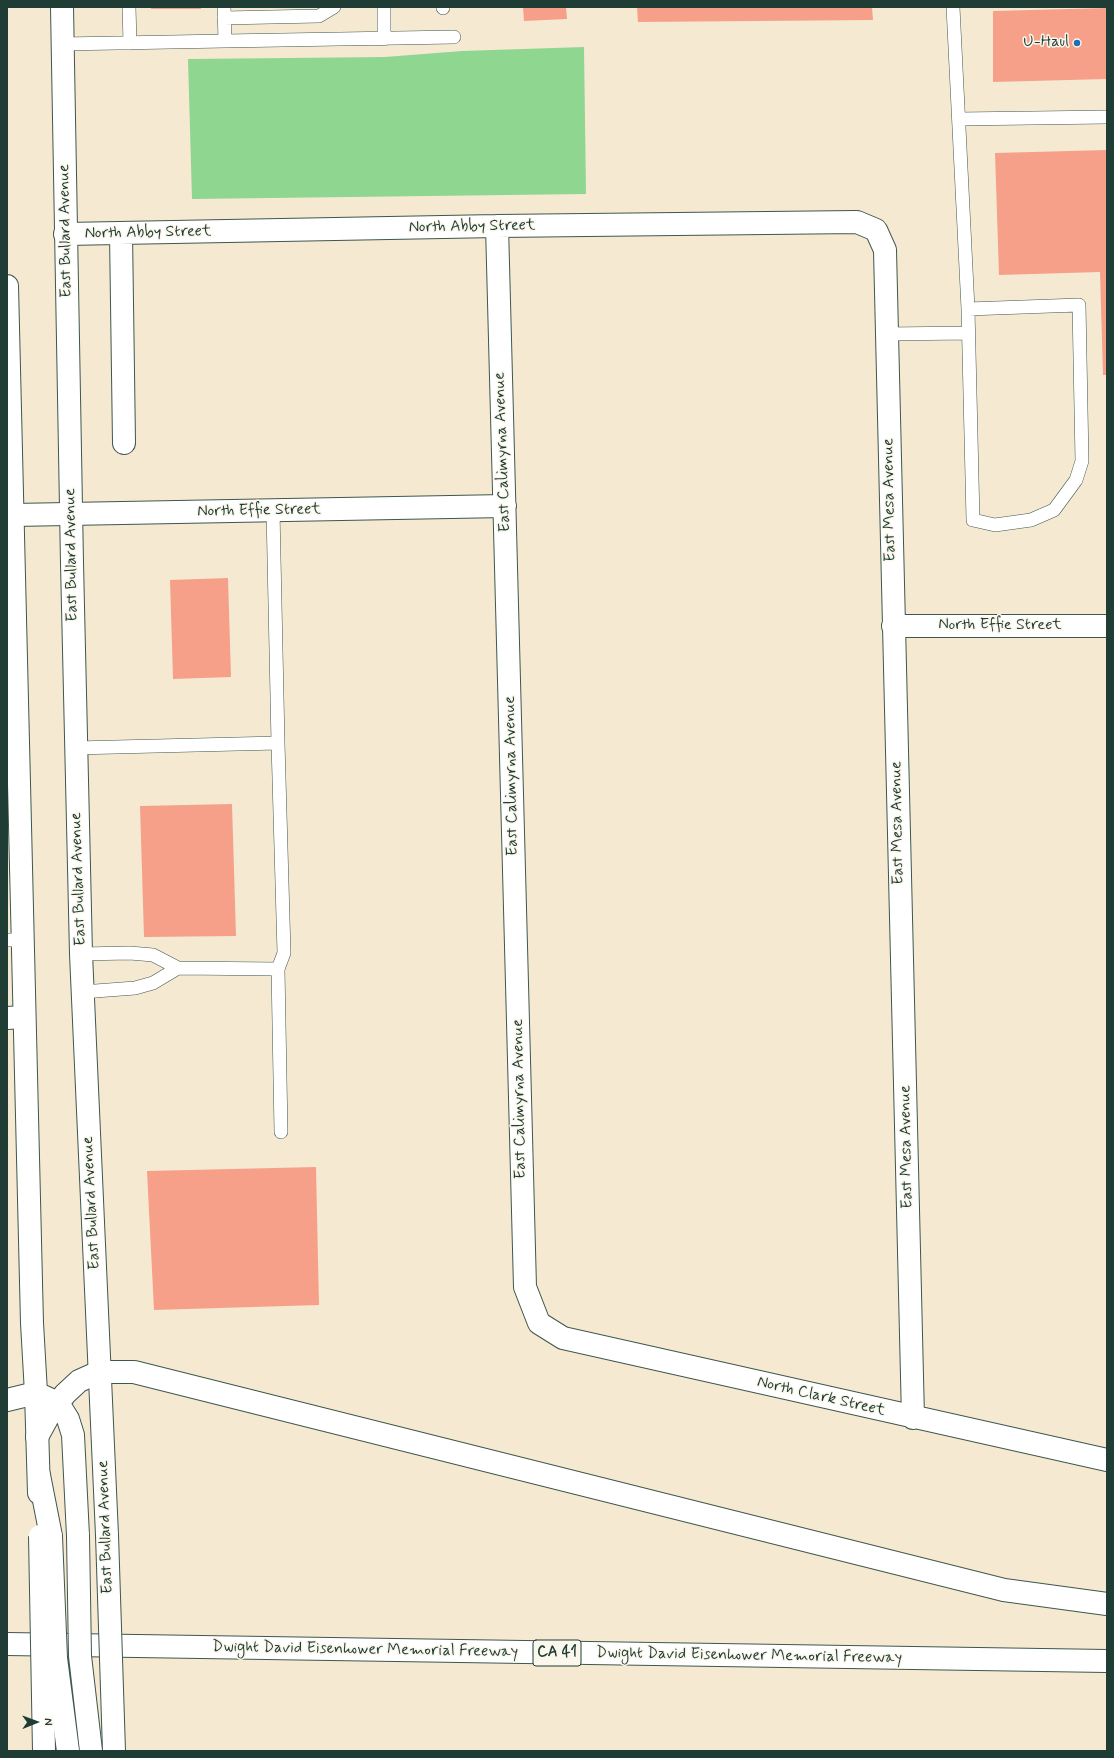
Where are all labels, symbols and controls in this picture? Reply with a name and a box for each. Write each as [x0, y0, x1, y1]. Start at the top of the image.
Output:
place label: U-Haul [1023, 33, 1069, 53]
marker: U-Haul [1072, 38, 1082, 48]
street label: East Bullard Avenue [55, 164, 77, 298]
street label: North Abby Street [408, 216, 536, 238]
street label: North Abby Street [84, 222, 212, 244]
street label: East Calimyrna Avenue [491, 372, 515, 532]
street label: East Mesa Avenue [879, 438, 901, 562]
street label: East Bullard Avenue [61, 488, 83, 622]
street label: North Effie Street [197, 500, 321, 522]
street label: North Effie Street [938, 616, 1062, 636]
street label: East Calimyrna Avenue [501, 696, 523, 856]
street label: East Mesa Avenue [887, 761, 909, 885]
street label: East Bullard Avenue [67, 812, 91, 946]
street label: East Calimyrna Avenue [509, 1019, 531, 1179]
street label: East Mesa Avenue [896, 1085, 918, 1209]
street label: East Bullard Avenue [79, 1136, 105, 1270]
street label: North Clark Street [755, 1373, 887, 1421]
street label: East Bullard Avenue [94, 1460, 118, 1594]
street label: Dwight David Eisenhower Memorial Freeway [212, 1638, 518, 1662]
road number: CA 41 [533, 1640, 581, 1666]
street label: Dwight David Eisenhower Memorial Freeway [596, 1644, 902, 1668]
north arrow [16, 1702, 56, 1742]
text: N [41, 1718, 55, 1726]

